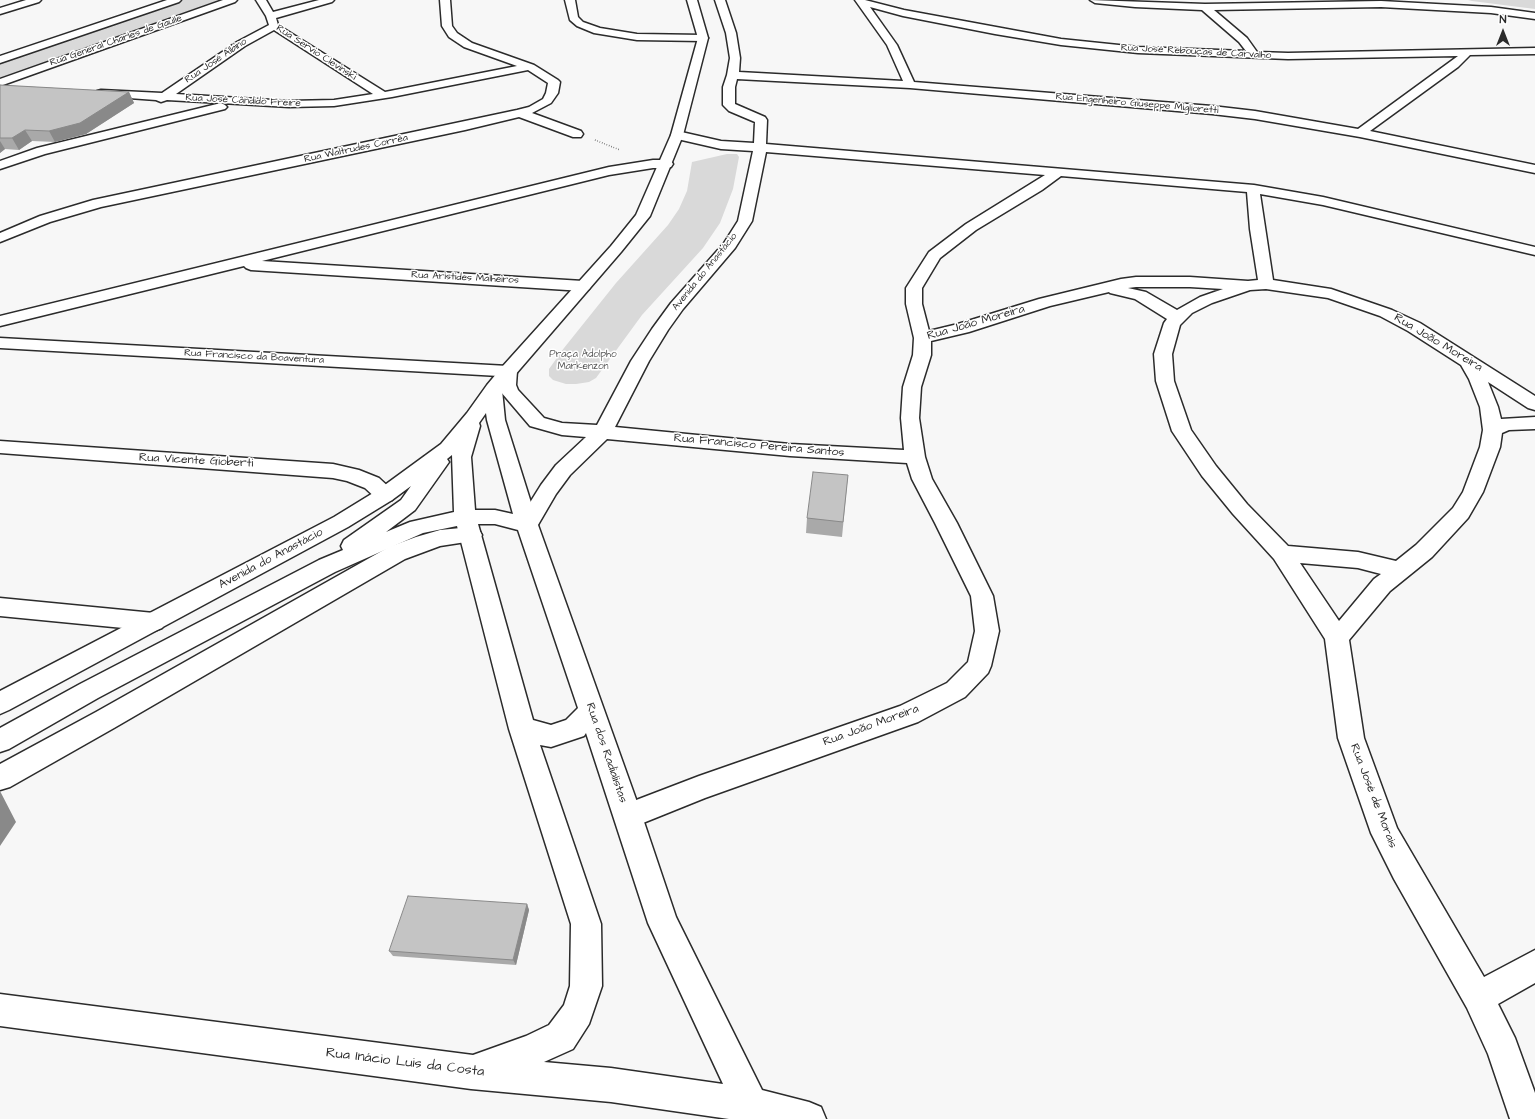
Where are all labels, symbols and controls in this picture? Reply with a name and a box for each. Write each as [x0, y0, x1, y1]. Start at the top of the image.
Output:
north arrow [1483, 12, 1523, 52]
text: N [1500, 12, 1506, 27]
street label: Rua General Charles de Gaulle [48, 13, 184, 69]
street label: Rua Servio Clevinski [274, 23, 358, 83]
street label: Rua José Albino [183, 36, 249, 86]
street label: Rua José Rebouças de Carvalho [1120, 42, 1272, 62]
street label: Rua Engenheiro Giuseppe Miglioretti [1055, 91, 1219, 117]
street label: Rua José Cândido Freire [185, 92, 301, 110]
street label: Rua Waltrudes Corrêa [303, 132, 409, 166]
street label: Avenida do Anastácio [670, 231, 740, 313]
street label: Rua Aristides Malheiros [411, 269, 519, 287]
street label: Rua João Moreira [926, 302, 1026, 344]
street label: Rua João Moreira [1391, 311, 1485, 375]
street label: Rua Francisco da Boaventura [184, 347, 324, 367]
park label: Praça Adolpho Markenzon [549, 349, 617, 372]
street label: Rua Francisco Pereira Santos [673, 431, 845, 461]
street label: Rua Vicente Gioberti [138, 451, 254, 471]
street label: Avenida do Anastácio [216, 525, 326, 593]
street label: Rua dos Radialistas [582, 701, 630, 805]
street label: Rua João Moreira [821, 702, 921, 750]
street label: Rua José de Morais [1346, 742, 1400, 850]
street label: Rua Inácio Luis da Costa [325, 1045, 485, 1081]

